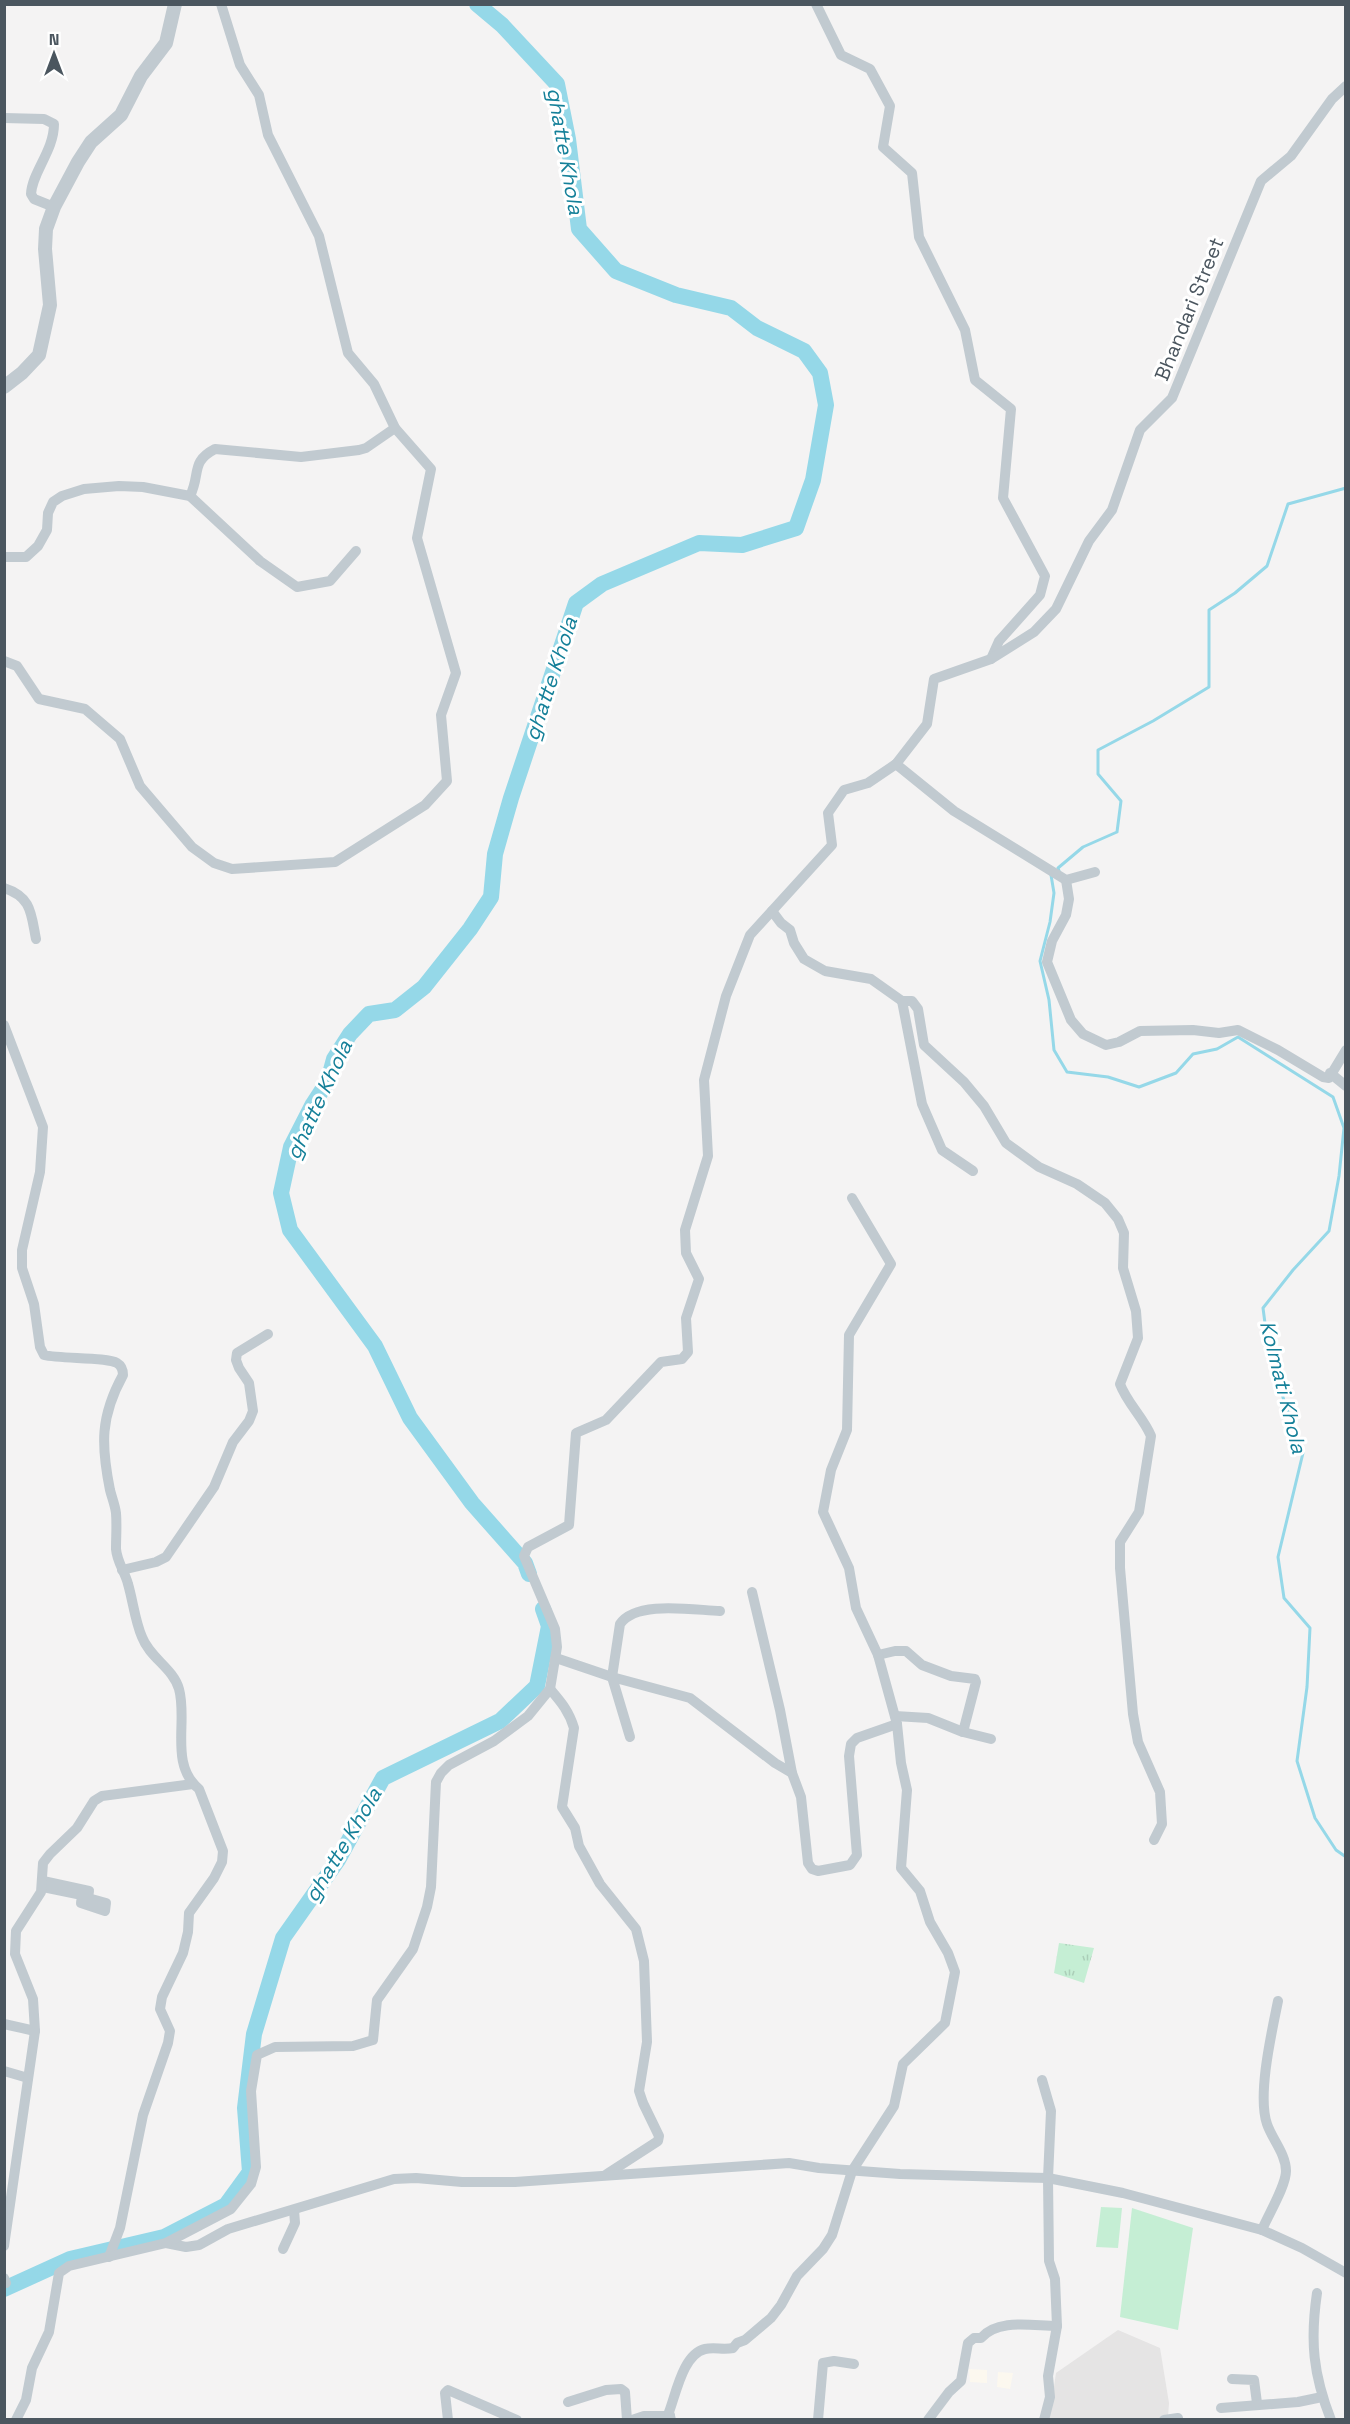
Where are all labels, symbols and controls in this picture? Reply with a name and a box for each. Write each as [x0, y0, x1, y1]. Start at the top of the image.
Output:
north arrow [24, 24, 84, 84]
text: N [49, 29, 59, 50]
water label: ghatte Khola [541, 85, 590, 217]
street label: Bhandari Street [1148, 234, 1230, 384]
water label: ghatte Khola [518, 613, 584, 744]
water label: ghatte Khola [279, 1035, 358, 1164]
water label: Kolmati Khola [1254, 1318, 1313, 1457]
water label: ghatte Khola [298, 1782, 388, 1907]

